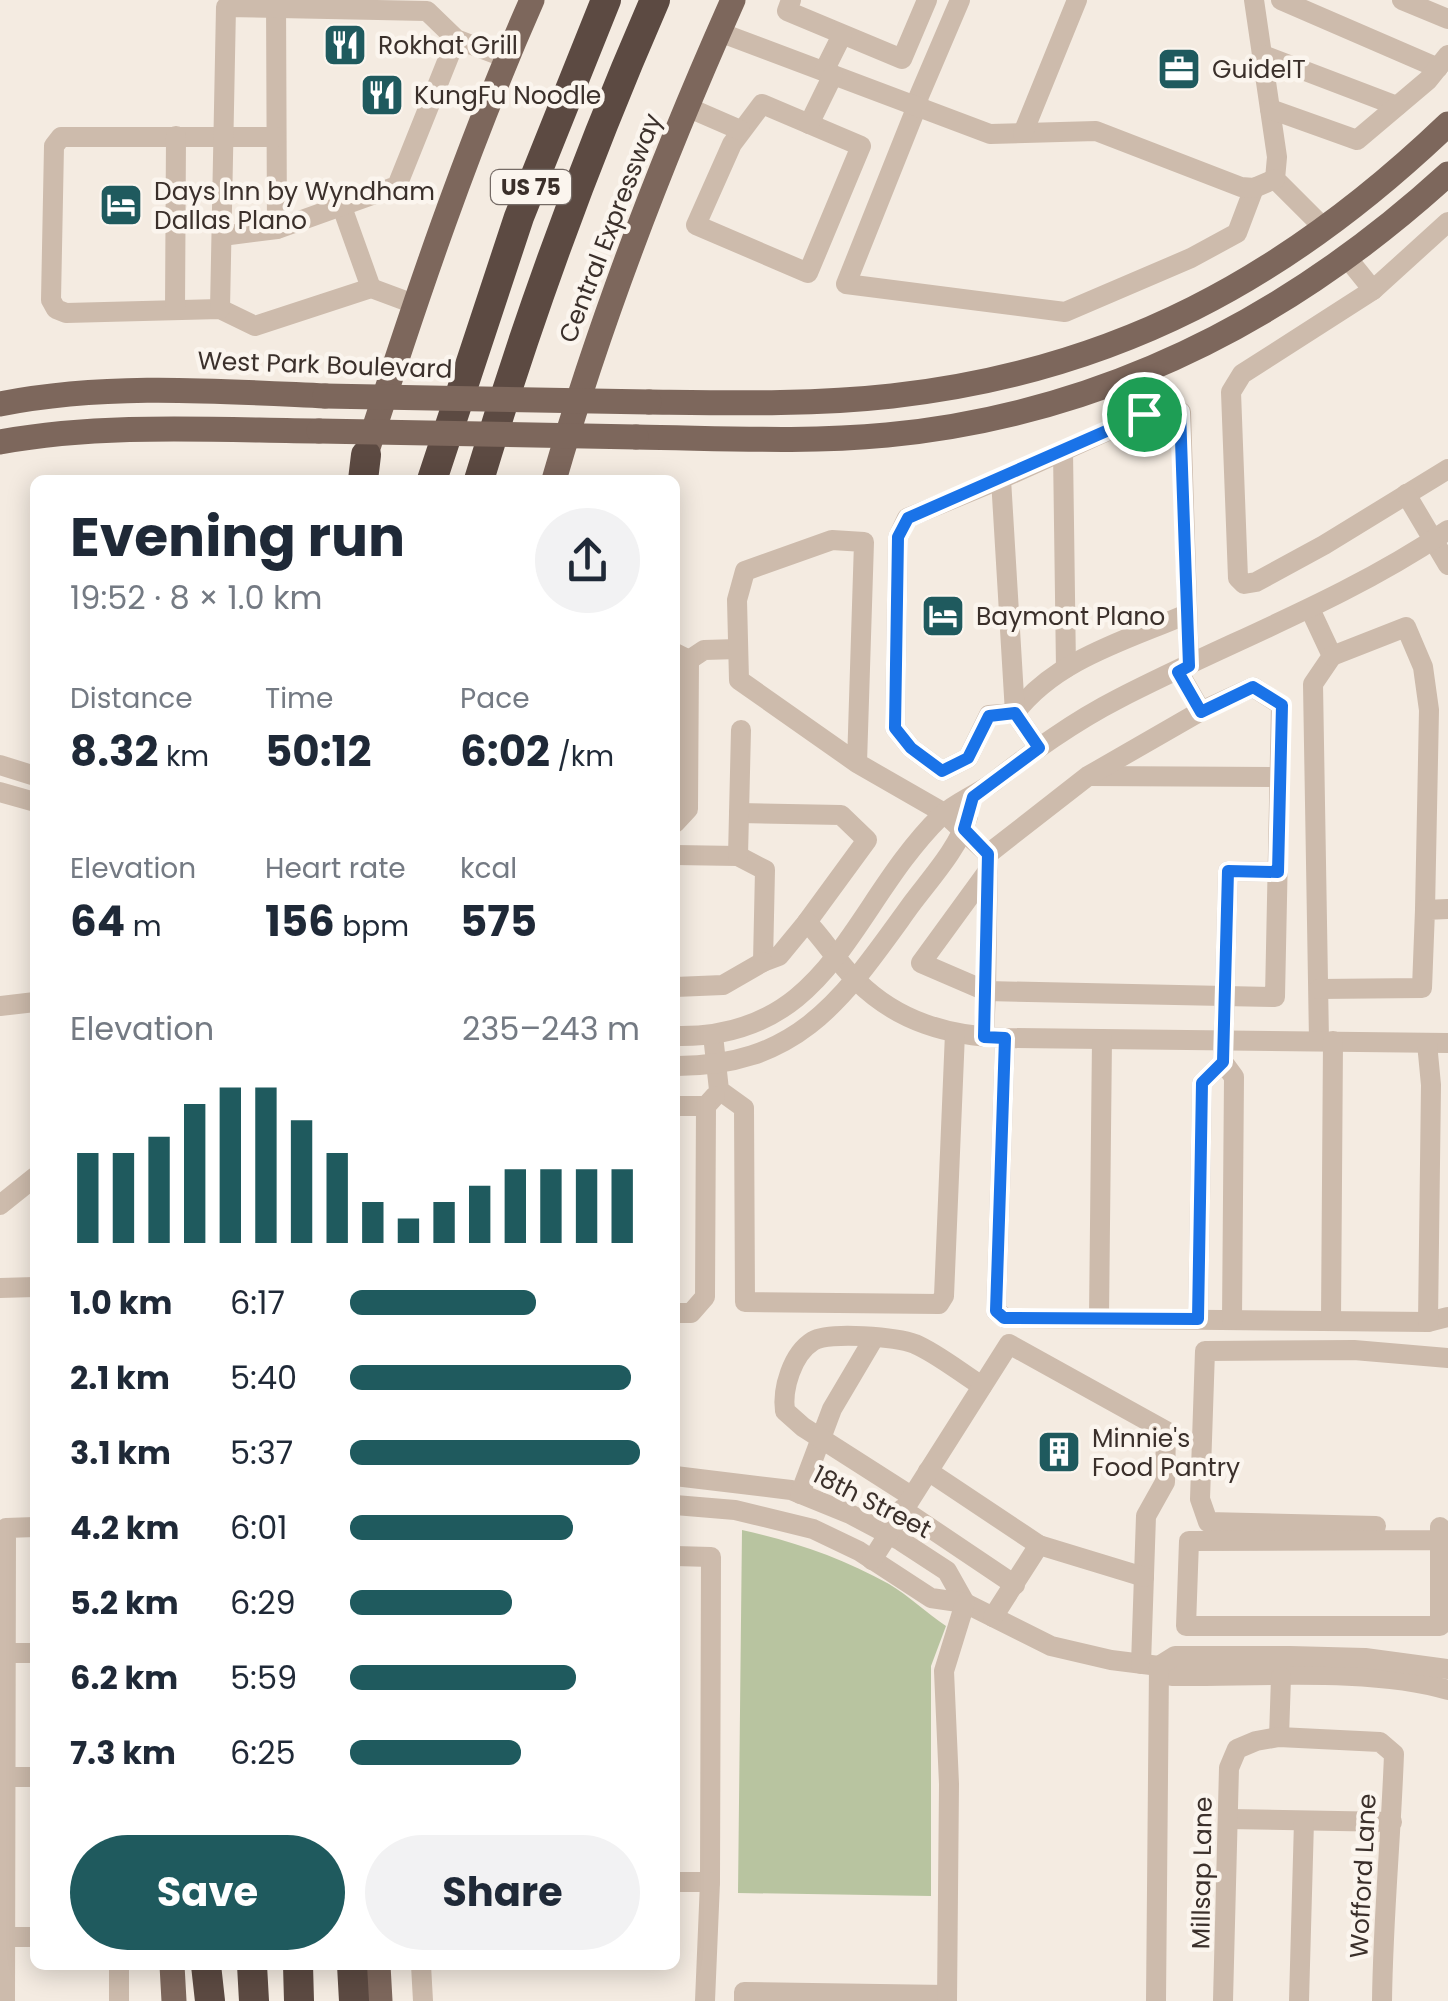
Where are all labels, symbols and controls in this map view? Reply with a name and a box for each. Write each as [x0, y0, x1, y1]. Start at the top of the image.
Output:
restaurant icon: Rokhat Grill [322, 22, 368, 68]
place label: Rokhat Grill [378, 28, 518, 63]
office icon: GuideIT [1156, 46, 1202, 92]
place label: GuideIT [1212, 52, 1306, 87]
restaurant icon: KungFu Noodle [359, 72, 405, 118]
place label: KungFu Noodle [414, 78, 601, 113]
street label: Central Expressway [550, 108, 670, 348]
road number: US 75 [491, 170, 571, 204]
place label: Days Inn by Wyndham Dallas Plano [154, 174, 435, 238]
hotel icon: Days Inn by Wyndham Dallas Plano [98, 182, 144, 228]
street label: West Park Boulevard [197, 343, 453, 387]
pin [1102, 372, 1187, 457]
icon: arrive [1117, 387, 1172, 442]
text: Evening run [70, 498, 405, 575]
button: share [535, 508, 640, 613]
text: 19:52 · 8 × 1.0 km [70, 575, 322, 620]
hotel icon: Baymont Plano [920, 593, 966, 639]
place label: Baymont Plano [976, 599, 1165, 634]
text: Distance [70, 679, 193, 718]
text: Time [265, 679, 333, 718]
text: Pace [460, 679, 530, 718]
text: 8.32 [70, 722, 158, 781]
text: 50:12 [265, 722, 371, 781]
text: 6:02 [460, 722, 550, 781]
text: km [158, 737, 209, 776]
text: /km [550, 737, 614, 776]
text: Elevation [70, 849, 196, 888]
text: Heart rate [265, 849, 406, 888]
text: kcal [460, 849, 517, 888]
text: 64 [70, 892, 125, 951]
text: 156 [265, 892, 335, 951]
text: 575 [460, 892, 537, 951]
text: m [125, 907, 162, 946]
text: bpm [335, 907, 409, 946]
text: Elevation [70, 1006, 214, 1051]
text: 235–243 m [462, 1006, 640, 1051]
text: 1.0 km [70, 1280, 172, 1325]
text: 6:17 [230, 1280, 285, 1325]
text: 2.1 km [70, 1355, 170, 1400]
text: 5:40 [230, 1355, 297, 1400]
place label: Minnie's Food Pantry [1092, 1421, 1240, 1485]
building icon: Minnie's Food Pantry [1036, 1429, 1082, 1475]
text: 3.1 km [70, 1430, 171, 1475]
text: 5:37 [230, 1430, 293, 1475]
street label: 18th Street [807, 1457, 937, 1547]
text: 4.2 km [70, 1505, 179, 1550]
text: 6:01 [230, 1505, 287, 1550]
text: 5.2 km [70, 1580, 179, 1625]
text: 6:29 [230, 1580, 296, 1625]
text: 6.2 km [70, 1655, 178, 1700]
text: 5:59 [230, 1655, 297, 1700]
text: 7.3 km [70, 1730, 176, 1775]
text: 6:25 [230, 1730, 296, 1775]
street label: Wofford Lane [1341, 1793, 1385, 1959]
street label: Millsap Lane [1183, 1796, 1221, 1950]
button: Save [70, 1835, 345, 1950]
button: Share [365, 1835, 640, 1950]

